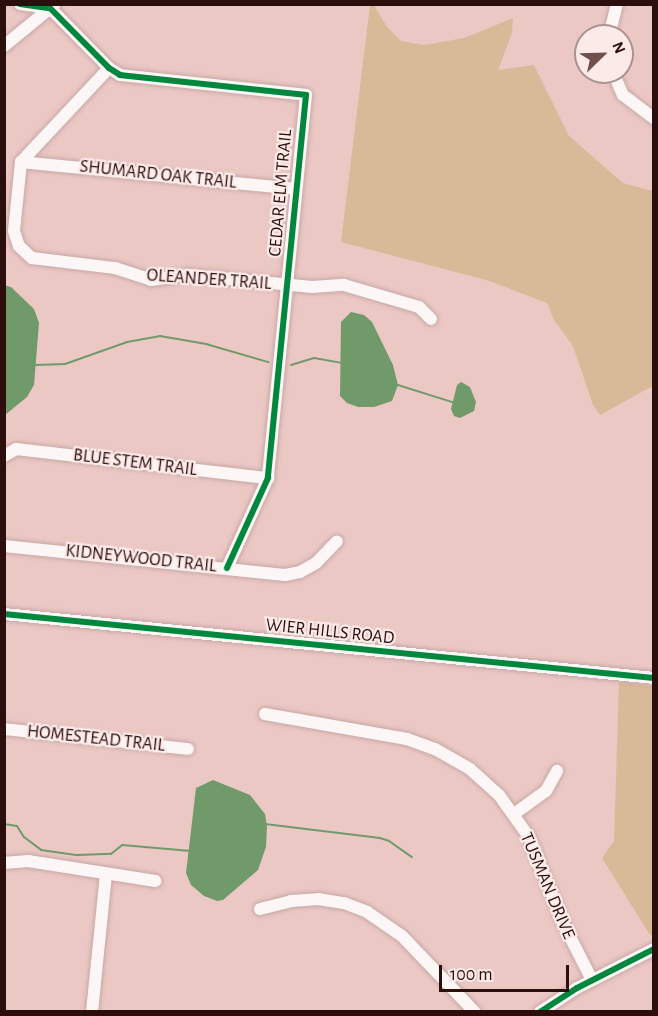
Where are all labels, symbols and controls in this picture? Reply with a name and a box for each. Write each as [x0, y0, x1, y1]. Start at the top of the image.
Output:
north arrow [574, 24, 634, 84]
text: N [609, 40, 628, 56]
street label: CEDAR ELM TRAIL [265, 128, 297, 258]
street label: SHUMARD OAK TRAIL [79, 156, 237, 194]
street label: OLEANDER TRAIL [146, 265, 272, 295]
street label: BLUE STEM TRAIL [72, 445, 198, 481]
street label: KIDNEYWOOD TRAIL [65, 540, 217, 578]
street label: WIER HILLS ROAD [265, 615, 395, 649]
street label: HOMESTEAD TRAIL [26, 721, 166, 757]
street label: TUSMAN DRIVE [515, 830, 579, 942]
scale bar [442, 953, 572, 991]
text: 100 m [450, 966, 493, 984]

